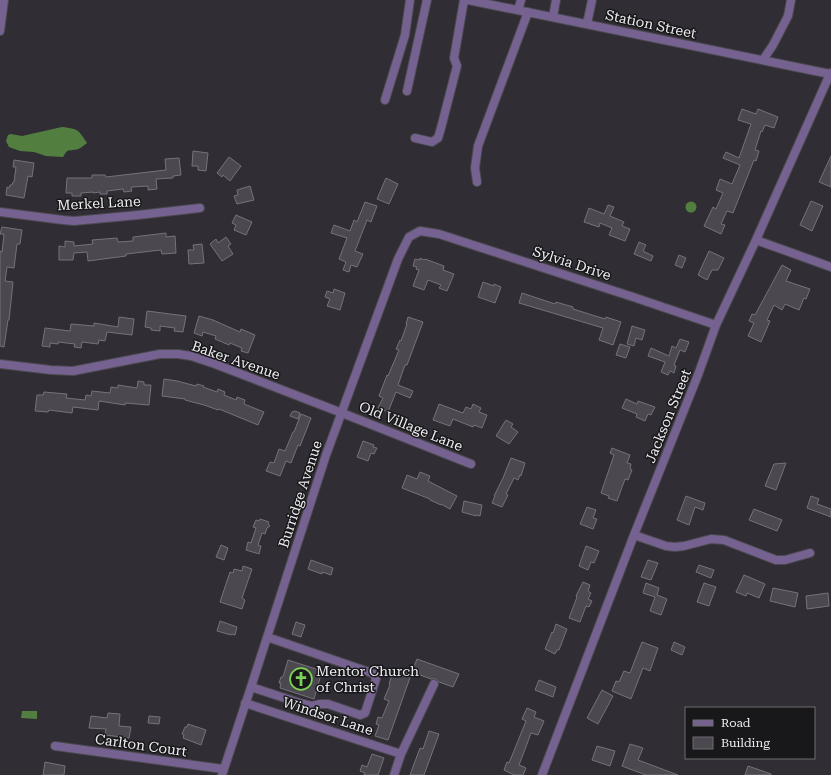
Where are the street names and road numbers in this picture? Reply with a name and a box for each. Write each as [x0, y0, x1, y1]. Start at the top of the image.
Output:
street label: Station Street [604, 7, 698, 41]
street label: Merkel Lane [57, 193, 141, 213]
street label: Sylvia Drive [531, 243, 613, 283]
street label: Baker Avenue [190, 337, 283, 383]
street label: Jackson Street [642, 367, 694, 465]
street label: Old Village Lane [357, 398, 465, 454]
street label: Burridge Avenue [275, 438, 325, 550]
street label: Windsor Lane [281, 694, 376, 738]
street label: Carlton Court [94, 731, 188, 759]

